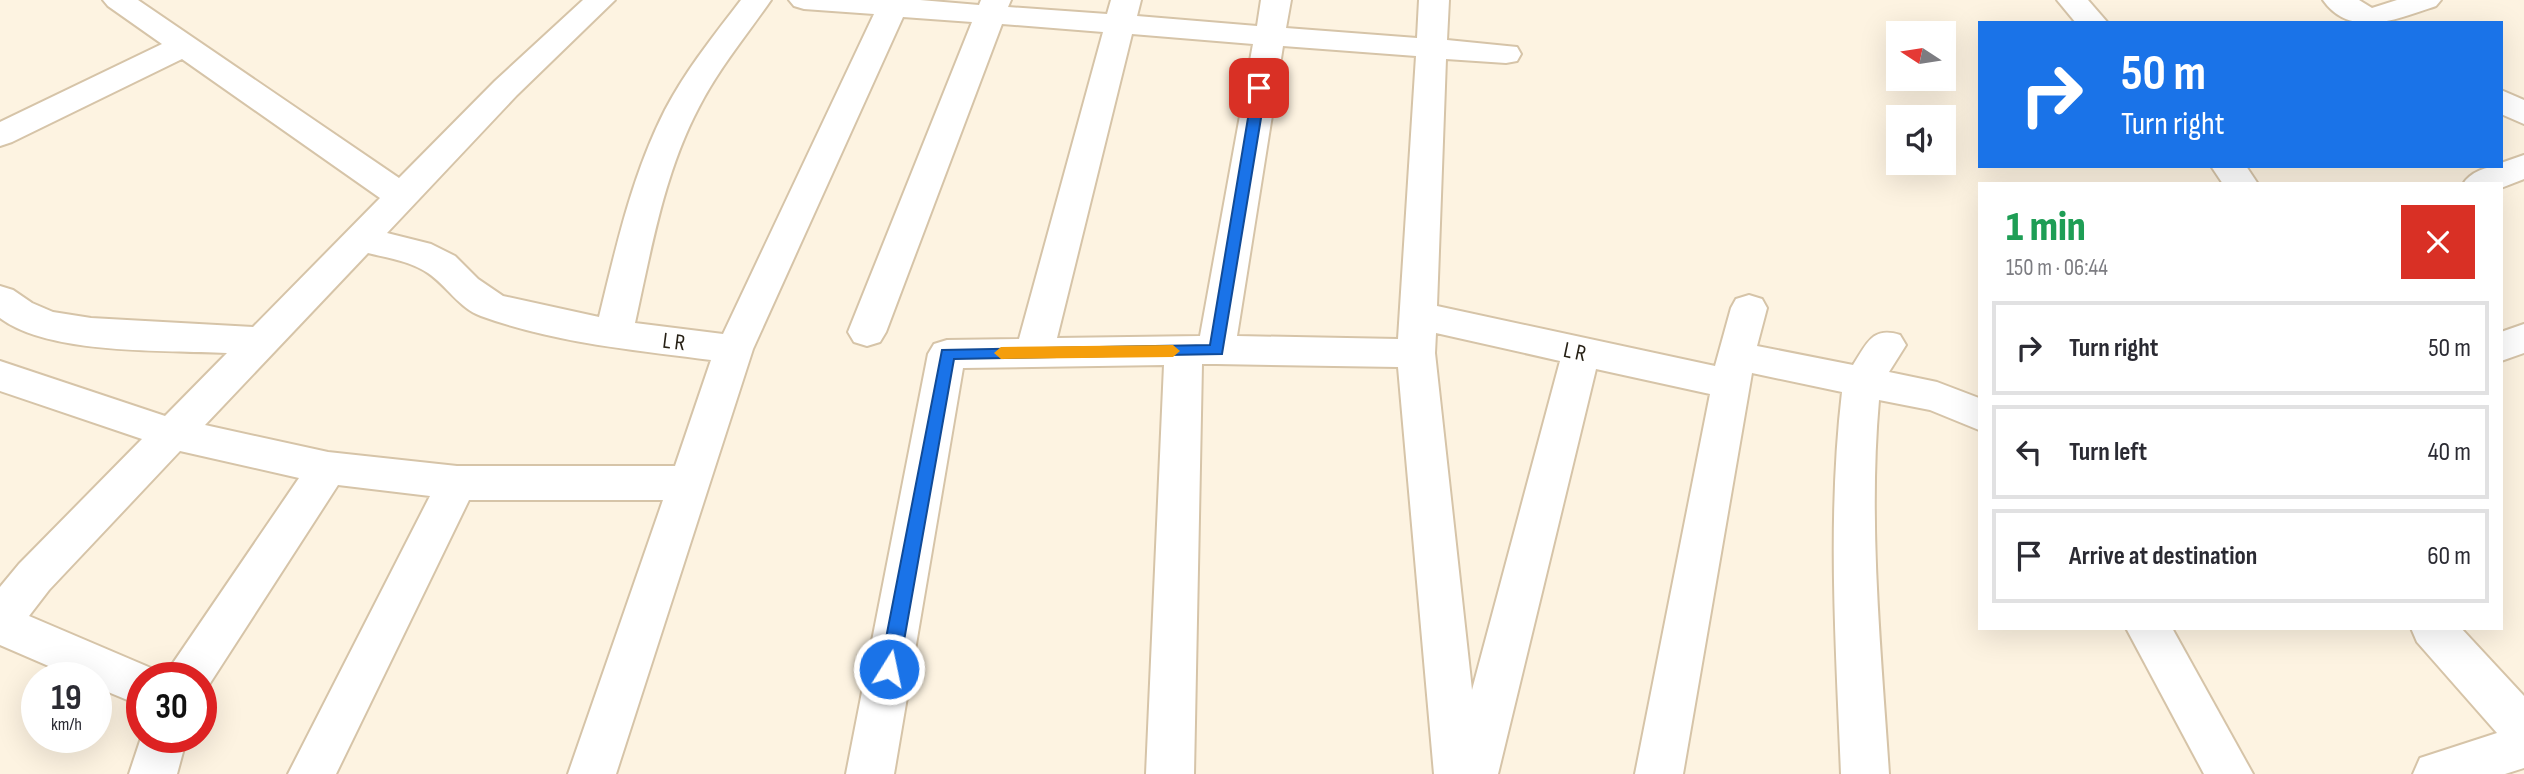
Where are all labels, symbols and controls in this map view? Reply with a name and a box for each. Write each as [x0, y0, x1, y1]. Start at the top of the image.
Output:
north arrow [1886, 21, 1956, 91]
map controls [1886, 21, 1956, 175]
text: 50 m [2121, 45, 2206, 104]
icon: right [2006, 49, 2097, 140]
pin [1229, 58, 1289, 118]
icon: arrive [1240, 69, 1278, 107]
button: sound [1886, 105, 1956, 175]
text: Turn right [2121, 105, 2225, 144]
text: 1 min [2006, 202, 2086, 253]
button: close [2401, 205, 2475, 279]
text: 150 m · 06:44 [2006, 254, 2108, 282]
street label: L R [661, 327, 687, 357]
icon: right [2010, 329, 2048, 367]
text: Turn right [2069, 333, 2158, 364]
text: 50 m [2428, 333, 2471, 364]
street label: L R [1561, 336, 1589, 368]
icon: left [2010, 433, 2048, 471]
text: Turn left [2069, 437, 2147, 468]
text: 40 m [2428, 437, 2471, 468]
icon: arrive [2010, 537, 2048, 575]
text: Arrive at destination [2069, 541, 2257, 572]
text: 60 m [2427, 541, 2471, 572]
position arrow [852, 632, 926, 706]
speed limit sign: 30 [126, 662, 217, 753]
text: 19 [51, 677, 82, 720]
text: km/h [51, 714, 82, 735]

